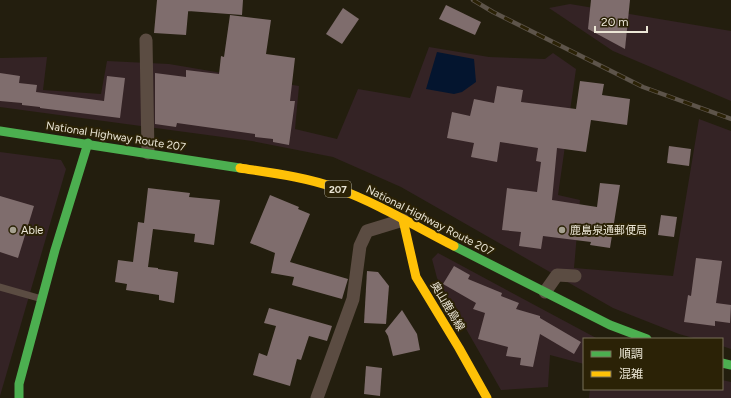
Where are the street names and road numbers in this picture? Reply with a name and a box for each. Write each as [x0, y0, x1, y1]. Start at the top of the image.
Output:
street label: National Highway Route 207 [45, 119, 187, 154]
road number: 207 [325, 181, 351, 197]
street label: National Highway Route 207 [364, 183, 496, 258]
street label: 奥山鹿島線 [428, 279, 467, 333]

